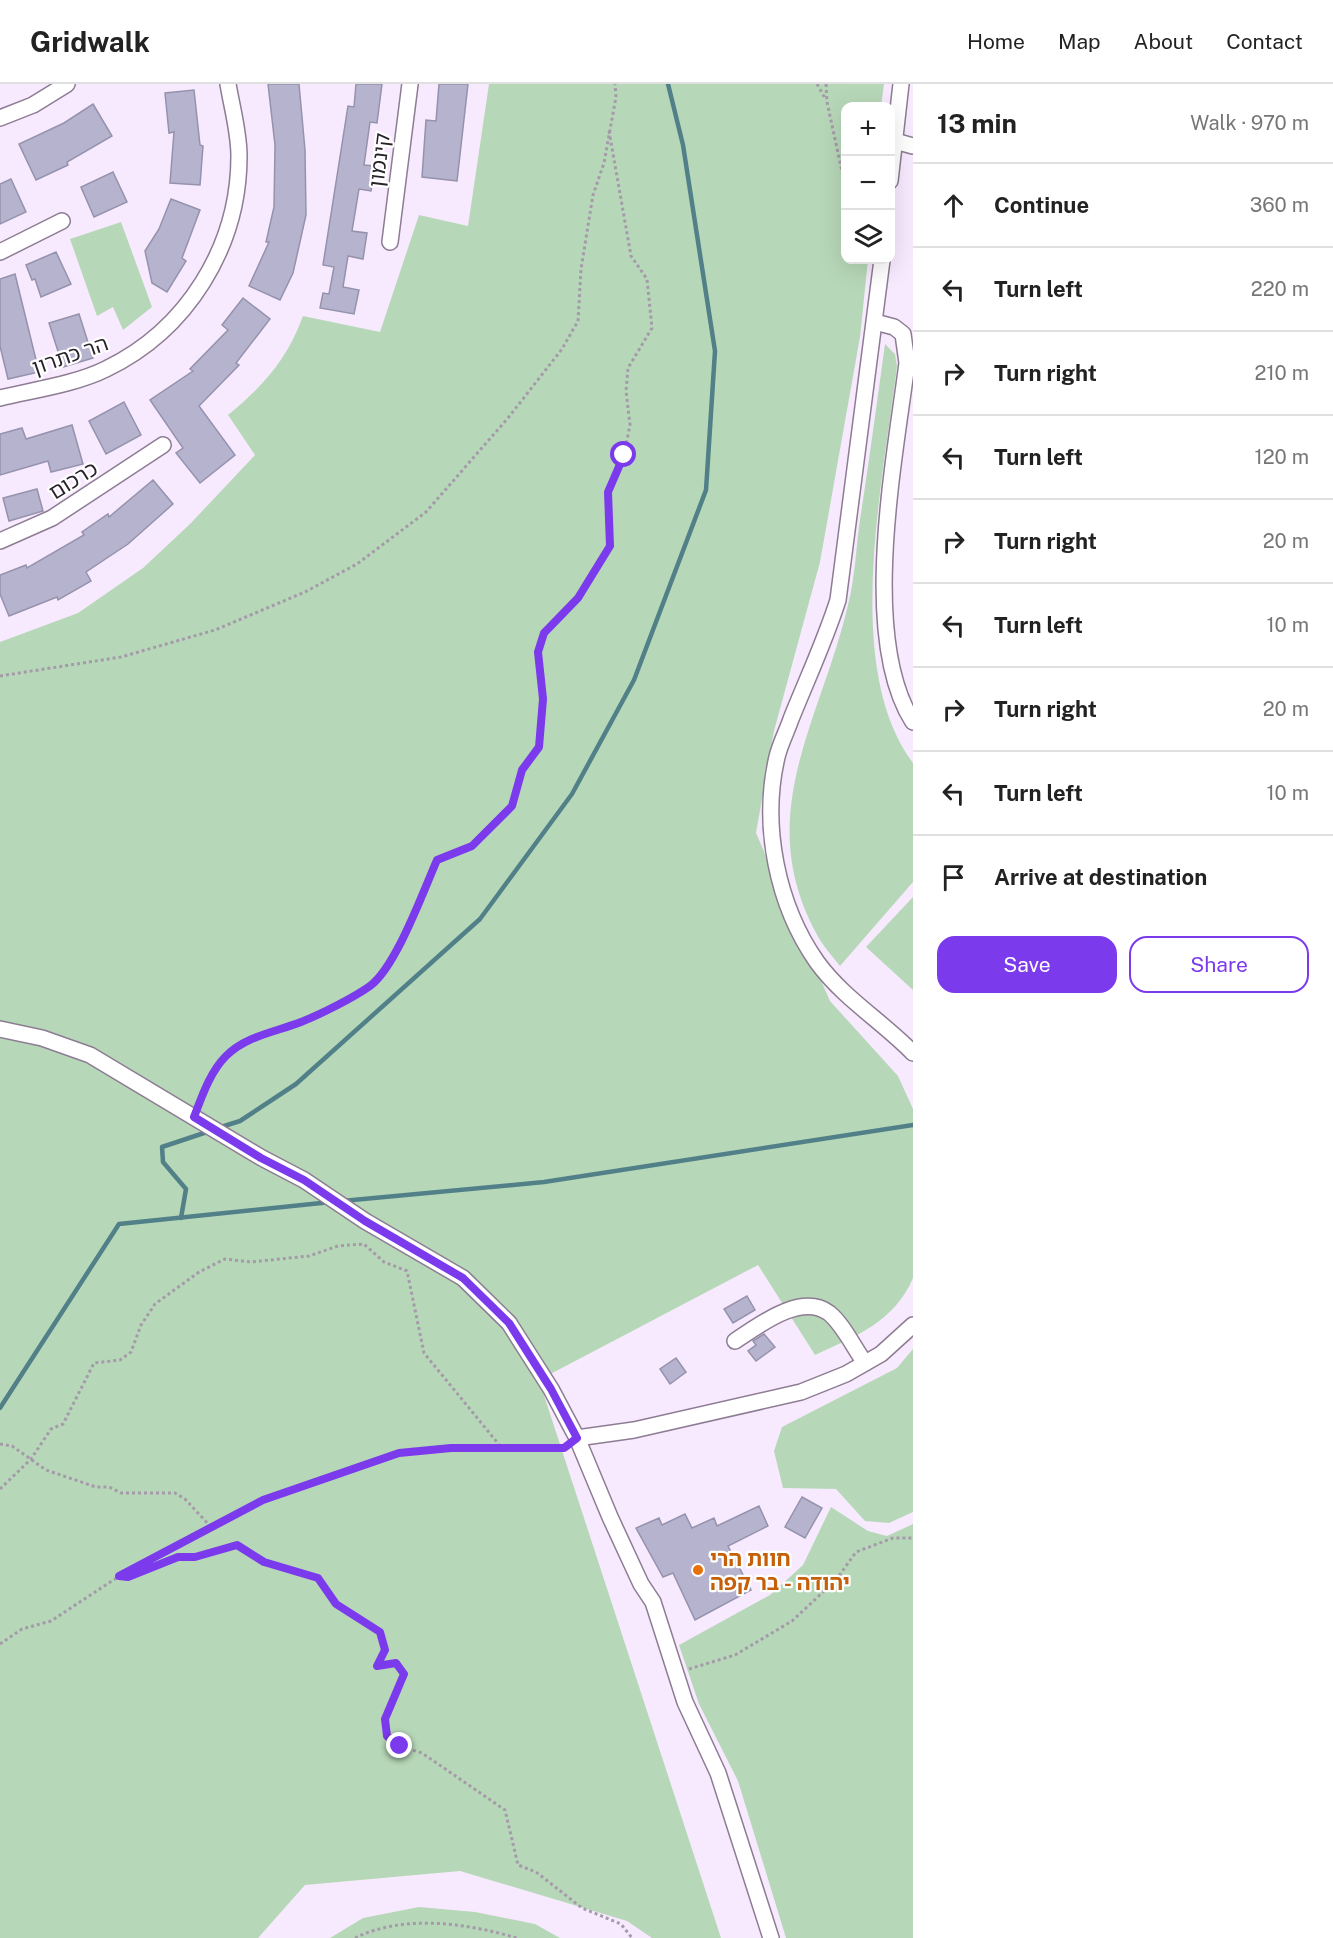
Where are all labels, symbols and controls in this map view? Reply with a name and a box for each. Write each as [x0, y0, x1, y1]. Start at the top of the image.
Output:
text: Gridwalk [30, 25, 150, 58]
text: Home [967, 29, 1025, 54]
text: Map [1058, 29, 1101, 54]
text: About [1134, 29, 1193, 54]
text: Contact [1226, 29, 1303, 54]
map controls [841, 102, 895, 264]
button: + [841, 102, 895, 156]
text: 13 min [937, 108, 1017, 139]
text: Walk · 970 m [1190, 111, 1309, 135]
street label: קינמון [363, 131, 395, 189]
button: − [841, 156, 895, 210]
icon: ahead [937, 189, 970, 222]
text: Continue [994, 192, 1089, 218]
text: 360 m [1250, 193, 1309, 217]
button: layers [841, 210, 895, 264]
icon: left [937, 273, 970, 306]
text: Turn left [994, 276, 1083, 302]
text: 220 m [1251, 277, 1309, 301]
street label: הר כתרון [29, 330, 111, 380]
icon: right [937, 357, 970, 390]
text: Turn right [994, 360, 1097, 386]
text: 210 m [1255, 361, 1309, 385]
route start [610, 441, 636, 467]
icon: left [937, 441, 970, 474]
text: Turn left [994, 444, 1083, 470]
text: 120 m [1255, 445, 1309, 469]
street label: כרכום [44, 455, 102, 505]
icon: right [937, 525, 970, 558]
text: Turn right [994, 528, 1097, 554]
text: 20 m [1263, 529, 1309, 553]
icon: left [937, 609, 970, 642]
text: Turn left [994, 612, 1083, 638]
text: 10 m [1266, 613, 1309, 637]
icon: right [937, 693, 970, 726]
text: Turn right [994, 696, 1097, 722]
text: 20 m [1263, 697, 1309, 721]
icon: left [937, 777, 970, 810]
text: Turn left [994, 780, 1083, 806]
text: 10 m [1266, 781, 1309, 805]
icon: arrive [937, 861, 970, 894]
text: Arrive at destination [994, 864, 1207, 890]
button: Save [937, 936, 1117, 993]
button: Share [1129, 936, 1309, 993]
place label: חוות הרי יהודה - בר קפה [710, 1546, 850, 1595]
marker: חוות הרי יהודה - בר קפה [691, 1563, 705, 1577]
route end [386, 1732, 412, 1758]

